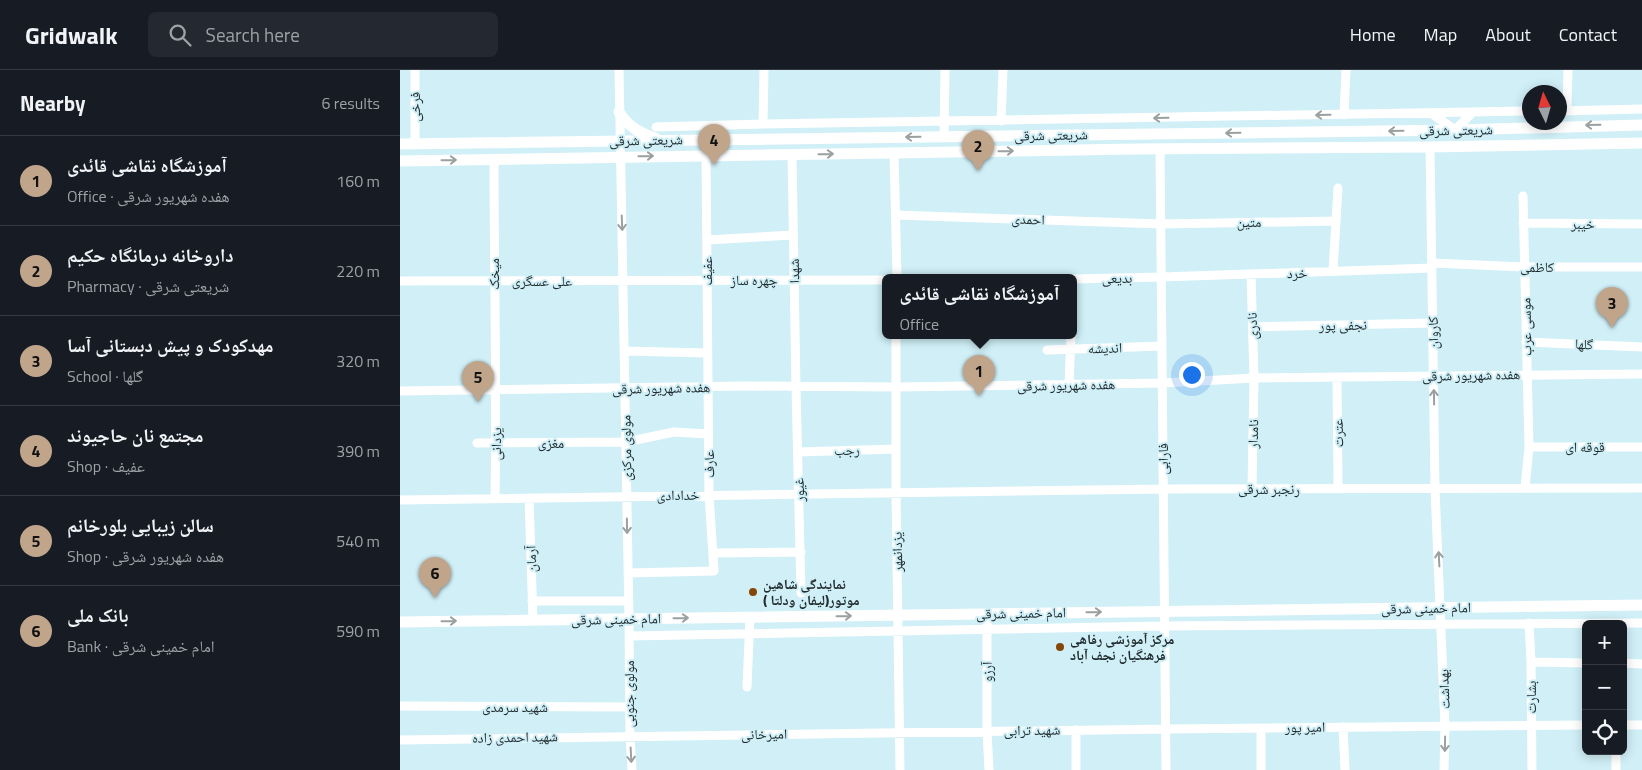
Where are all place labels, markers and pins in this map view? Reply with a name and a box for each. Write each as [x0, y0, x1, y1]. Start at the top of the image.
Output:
pin: 4 [698, 124, 730, 165]
pin: 2 [962, 130, 994, 171]
pin: 3 [1596, 287, 1628, 328]
pin: 1 [963, 355, 995, 396]
pin: 5 [462, 361, 494, 402]
pin: 6 [419, 557, 451, 598]
place label: نمایندگی شاهین موتور(لیفان ودلتا ) [763, 573, 860, 610]
marker: نمایندگی شاهین موتور(لیفان ودلتا ) [747, 586, 759, 598]
place label: مرکز آموزشی رفاهی فرهنگیان نجف آباد [1070, 628, 1174, 665]
marker: مرکز آموزشی رفاهی فرهنگیان نجف آباد [1054, 641, 1066, 653]

